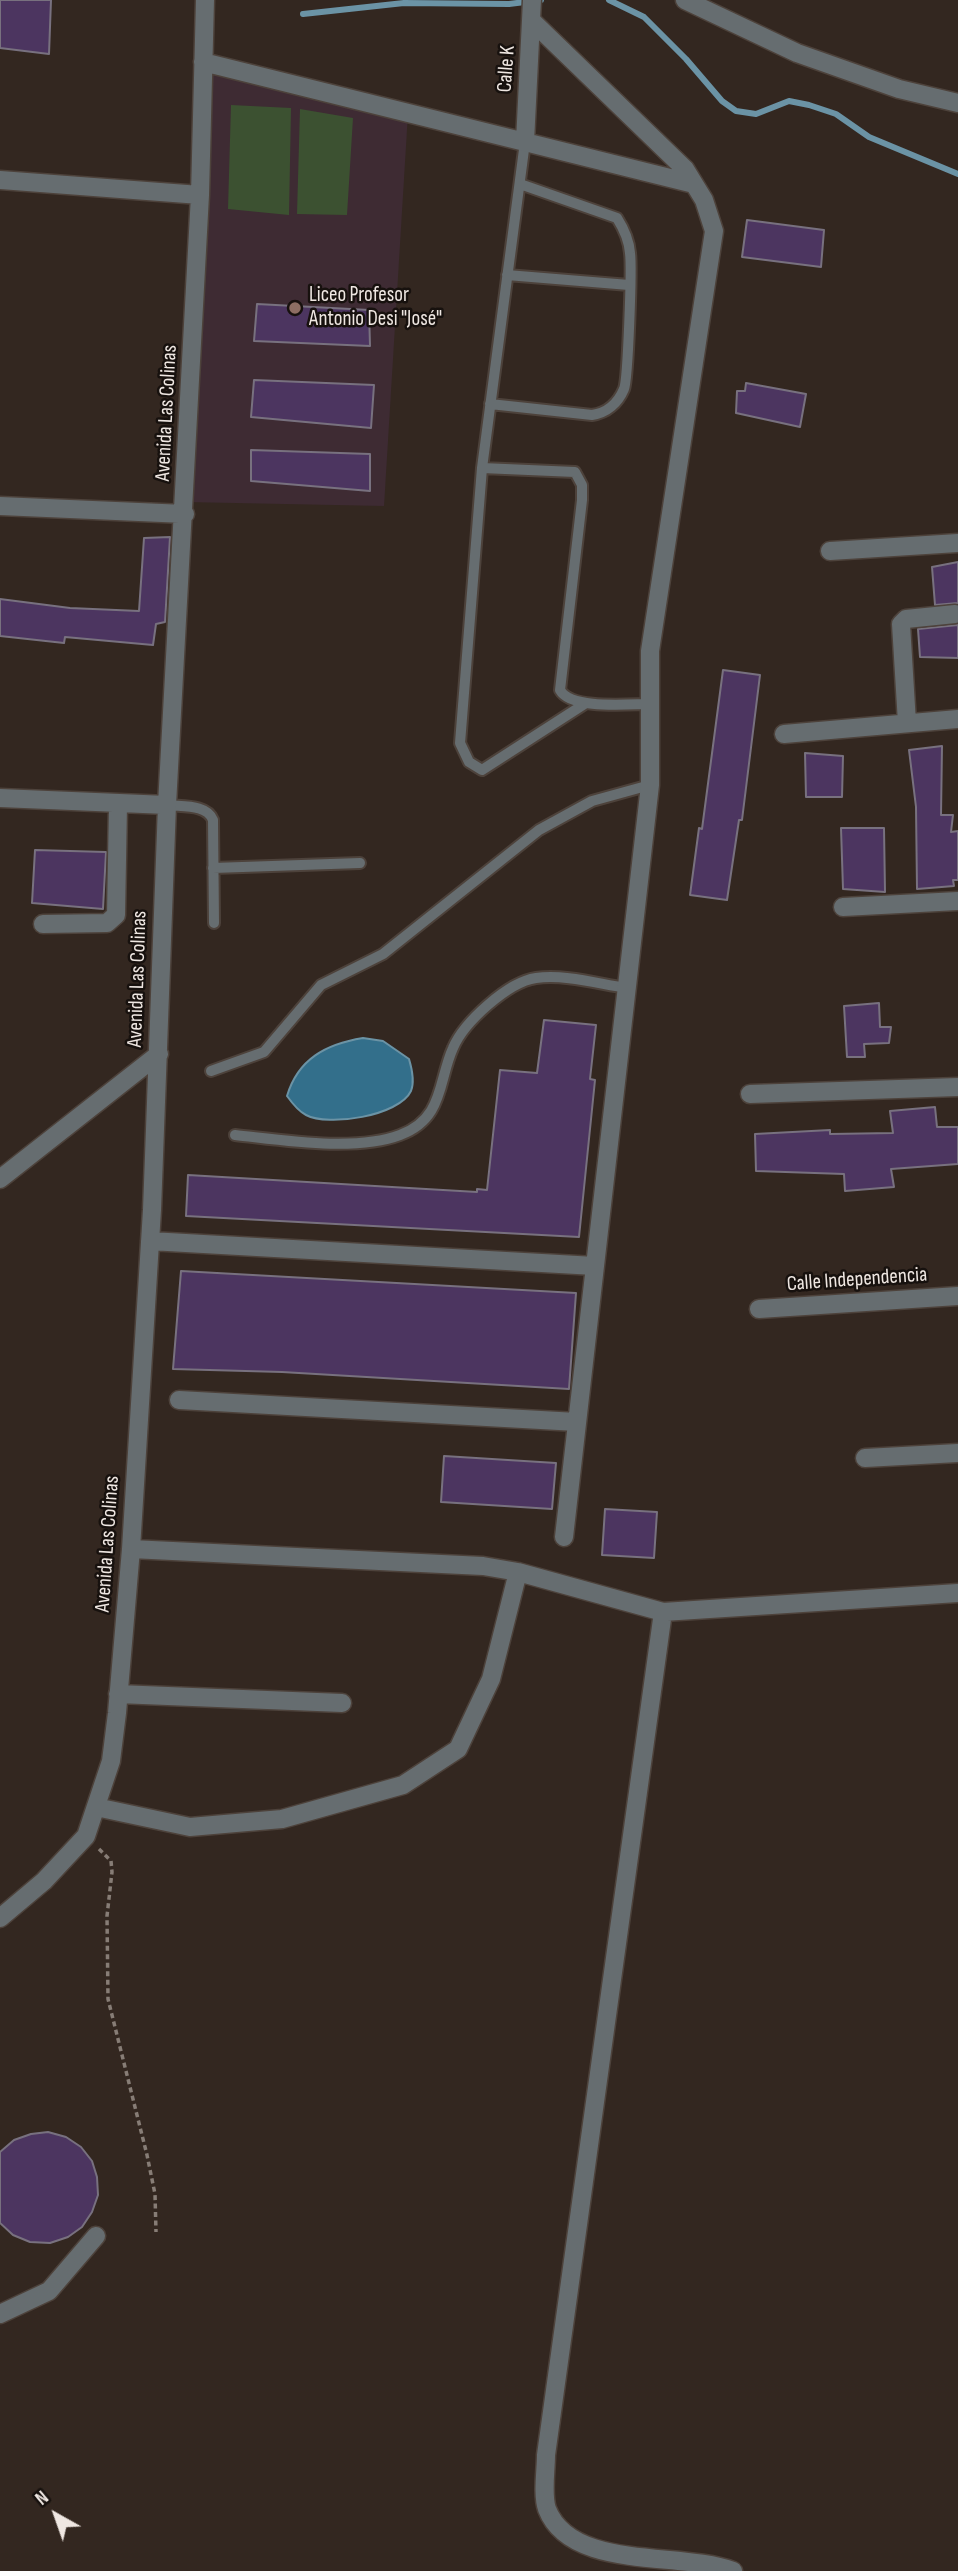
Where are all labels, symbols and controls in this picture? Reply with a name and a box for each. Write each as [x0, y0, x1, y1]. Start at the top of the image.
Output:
street label: Calle K [493, 45, 521, 93]
place label: Liceo Profesor Antonio Desi "José" [309, 283, 442, 333]
marker: Liceo Profesor Antonio Desi "José" [287, 300, 303, 316]
street label: Avenida Las Colinas [151, 344, 183, 482]
street label: Avenida Las Colinas [123, 910, 153, 1048]
street label: Calle Independencia [786, 1263, 928, 1297]
street label: Avenida Las Colinas [91, 1475, 125, 1613]
north arrow [21, 2480, 91, 2550]
text: N [31, 2486, 53, 2511]

